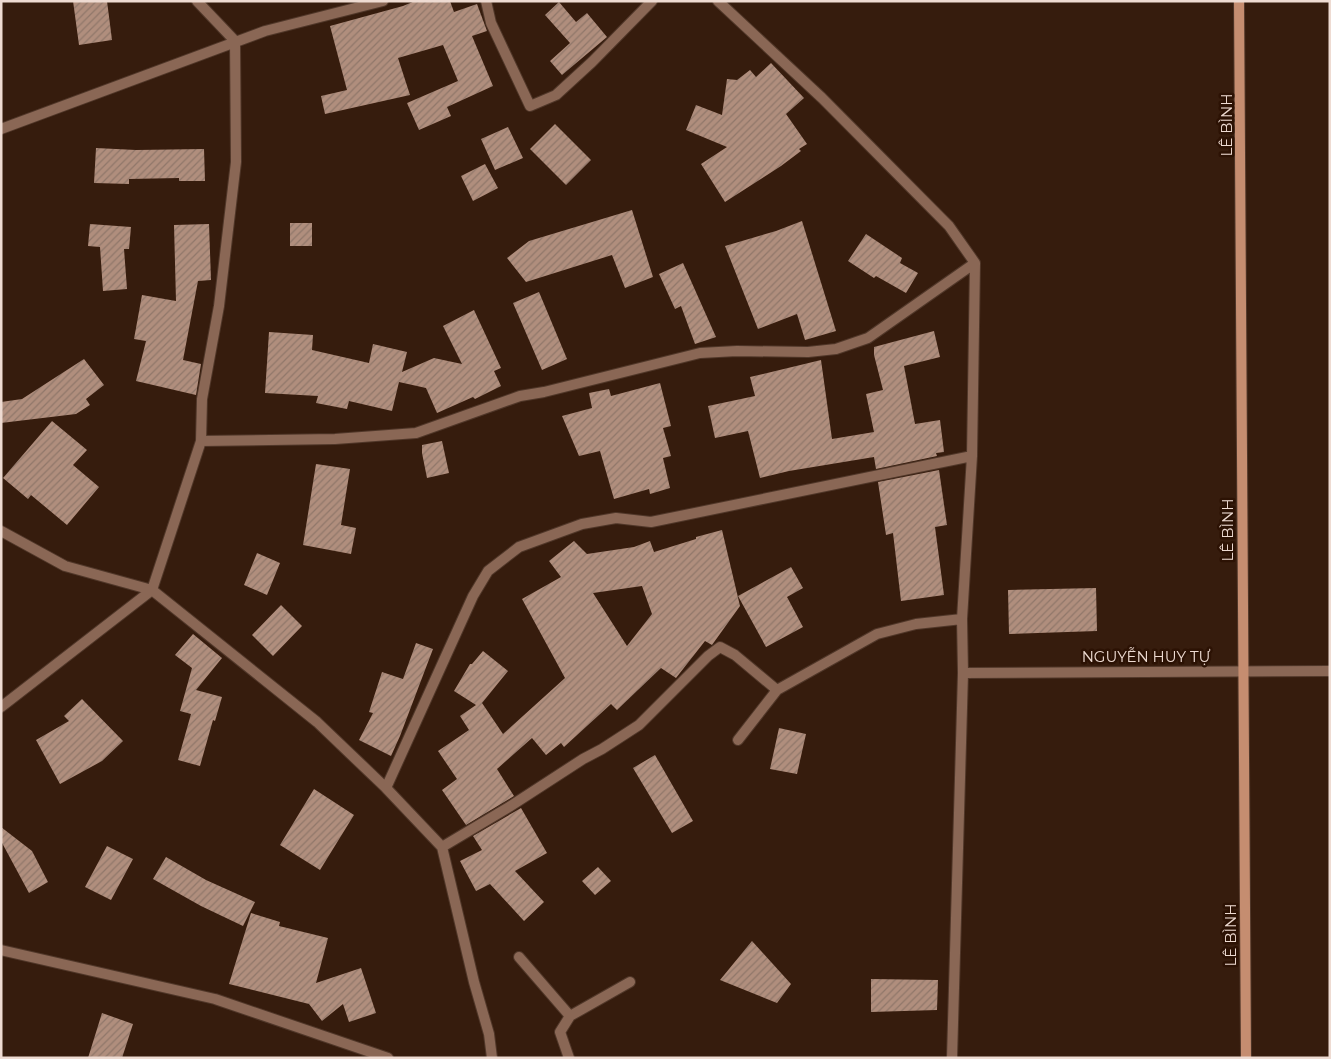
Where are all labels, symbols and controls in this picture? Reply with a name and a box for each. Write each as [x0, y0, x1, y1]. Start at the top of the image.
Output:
street label: LÊ BÌNH [1217, 93, 1236, 157]
street label: LÊ BÌNH [1218, 498, 1237, 562]
street label: NGUYỄN HUY TỰ [1082, 647, 1210, 666]
street label: LÊ BÌNH [1221, 903, 1240, 967]

